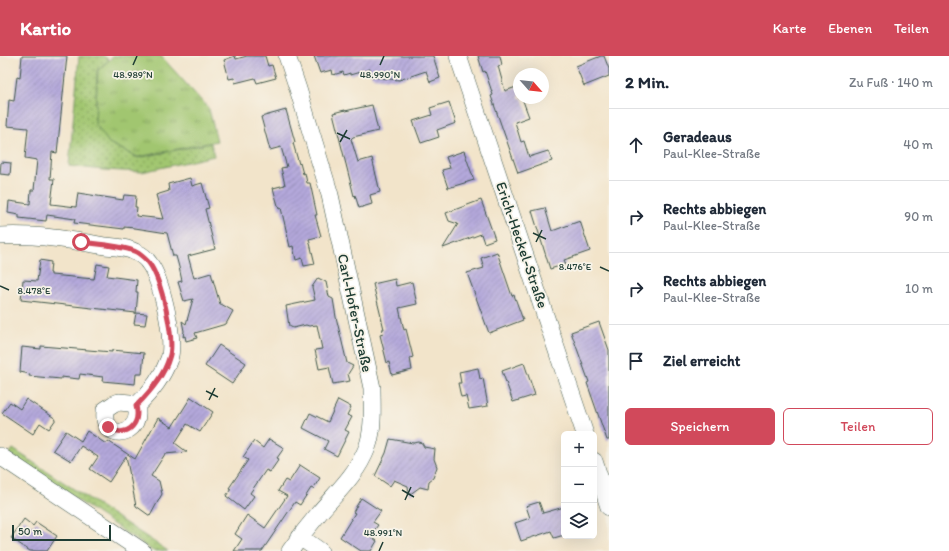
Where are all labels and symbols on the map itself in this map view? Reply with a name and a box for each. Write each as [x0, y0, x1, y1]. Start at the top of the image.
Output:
text: 48.989°N [113, 68, 153, 81]
text: 48.990°N [360, 68, 400, 81]
north arrow [513, 68, 549, 104]
street label: Erich-Heckel-Straße [492, 179, 552, 311]
route start [72, 233, 90, 251]
street label: Carl-Hofer-Straße [334, 252, 376, 374]
text: 8.476°E [559, 260, 592, 273]
text: 8.478°E [18, 284, 51, 297]
route end [99, 418, 117, 436]
scale bar [12, 523, 111, 542]
text: 48.991°N [364, 526, 403, 539]

